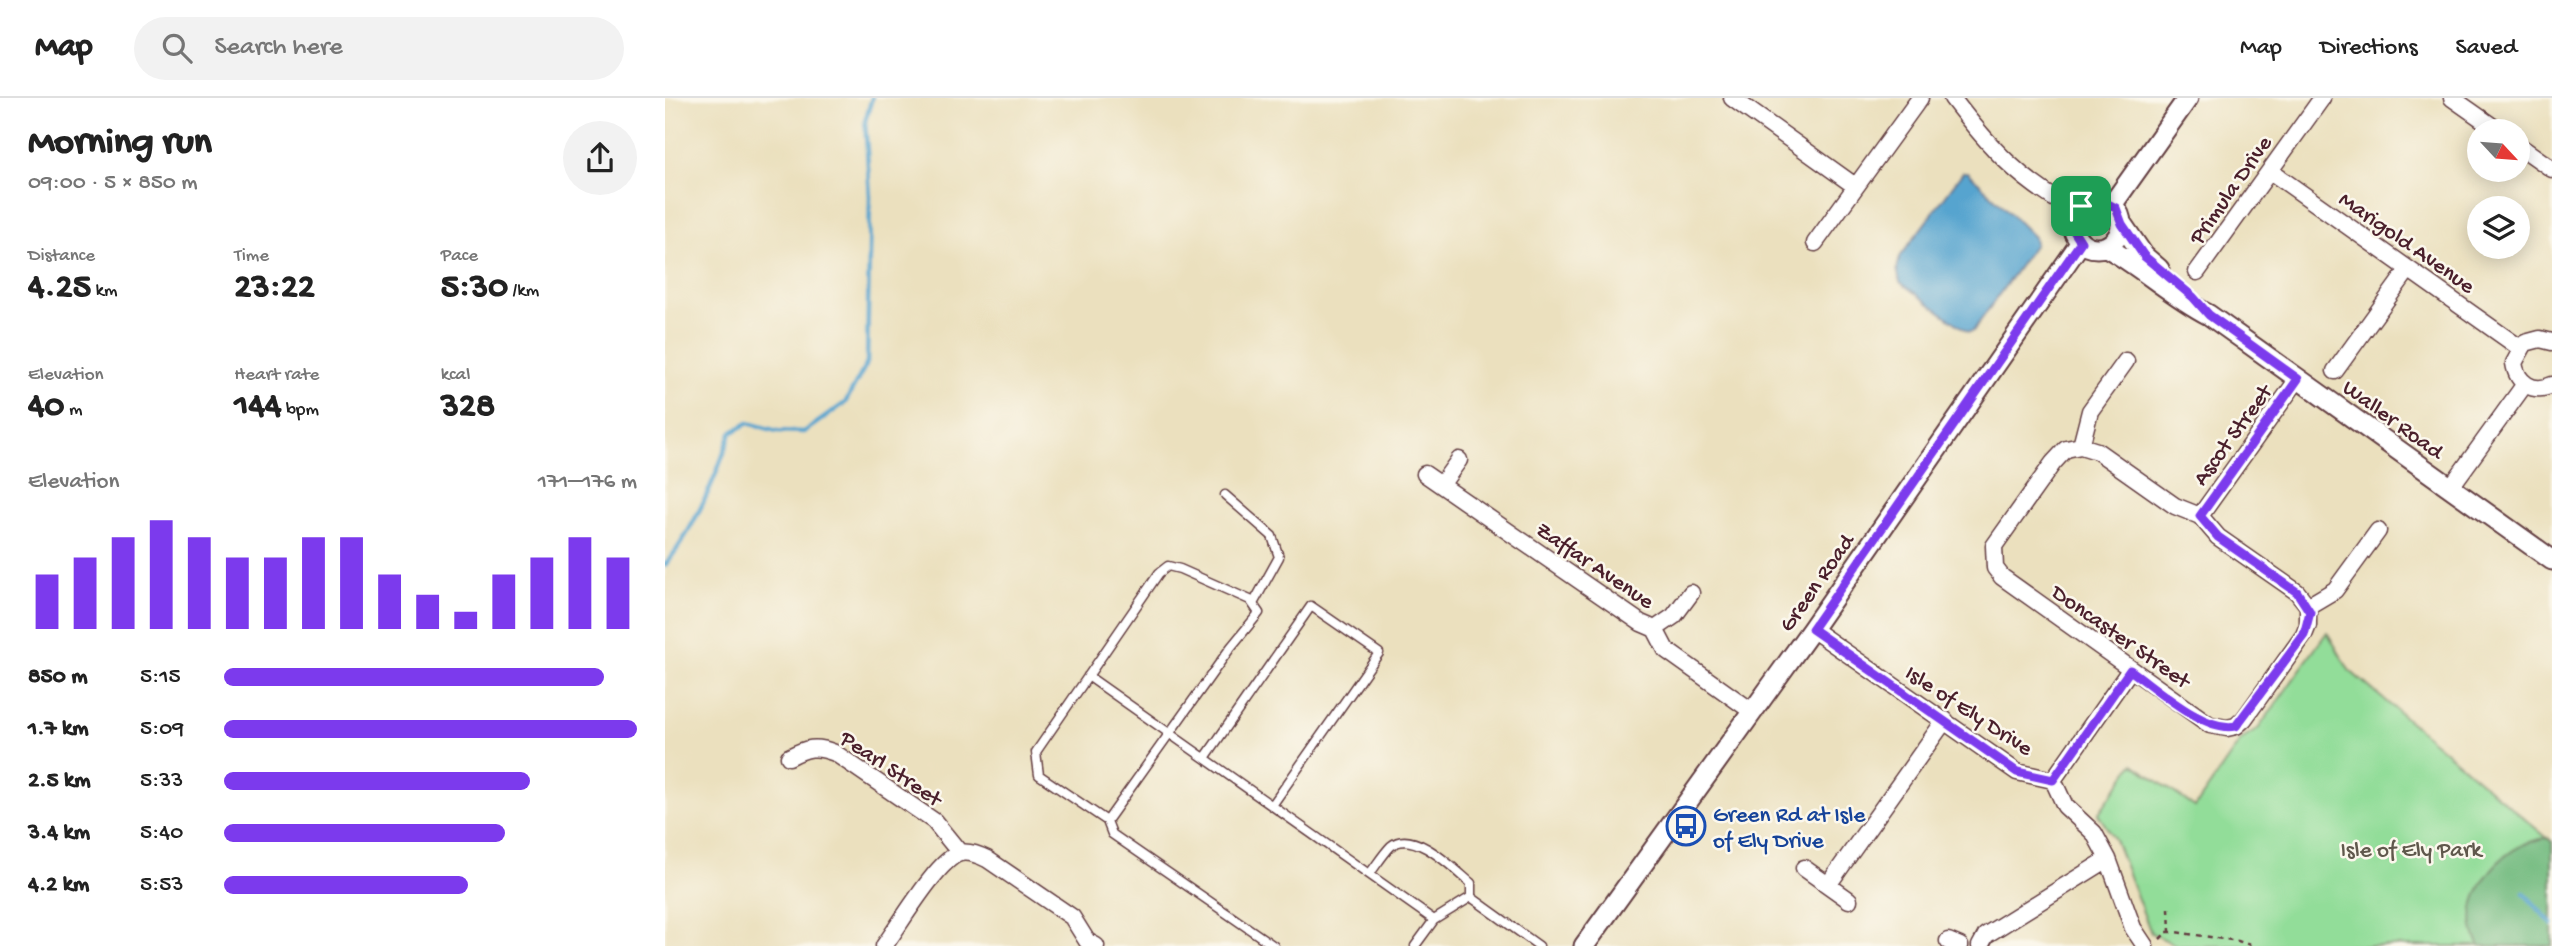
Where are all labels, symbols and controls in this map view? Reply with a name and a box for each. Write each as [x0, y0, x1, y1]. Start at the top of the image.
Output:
search box [134, 17, 624, 80]
text: Map [35, 29, 92, 67]
icon: search [158, 29, 196, 67]
text: Search here [214, 33, 343, 64]
text: Map [2240, 34, 2282, 63]
text: Directions [2320, 34, 2418, 63]
text: Saved [2456, 34, 2517, 63]
north arrow [2467, 119, 2531, 182]
map controls [2467, 119, 2530, 259]
button: share [563, 121, 637, 195]
text: Morning run [28, 122, 212, 166]
street label: Primula Drive [2184, 131, 2280, 251]
text: 09:00 · 5 × 850 m [28, 170, 198, 197]
pin [2051, 176, 2111, 236]
icon: arrive [2062, 187, 2100, 225]
street label: Marigold Avenue [2333, 187, 2480, 301]
button: layers [2467, 196, 2530, 259]
text: Distance [28, 245, 95, 268]
text: Time [234, 245, 269, 268]
text: Pace [441, 245, 478, 268]
text: 4.25 [28, 268, 91, 309]
text: 23:22 [234, 268, 315, 309]
text: 5:30 [441, 268, 508, 309]
text: km [91, 280, 118, 303]
text: /km [508, 280, 539, 303]
text: Elevation [28, 364, 104, 387]
text: Heart rate [234, 364, 319, 387]
text: kcal [441, 364, 470, 387]
street label: Waller Road [2336, 375, 2449, 467]
street label: Ascot Street [2188, 379, 2280, 492]
text: 40 [28, 387, 64, 428]
text: 144 [234, 387, 282, 428]
text: 328 [441, 387, 495, 428]
text: m [64, 399, 82, 422]
text: bpm [282, 399, 319, 422]
text: Elevation [28, 469, 119, 496]
text: 171–176 m [538, 469, 637, 496]
street label: Zaffar Avenue [1530, 517, 1659, 617]
street label: Green Road [1774, 529, 1862, 638]
street label: Doncaster Street [2044, 579, 2196, 697]
street label: Isle of Ely Drive [1899, 661, 2038, 764]
text: 850 m [28, 664, 88, 691]
text: 5:15 [140, 664, 181, 691]
text: 1.7 km [28, 716, 89, 743]
text: 5:09 [140, 716, 184, 743]
street label: Pearl Street [833, 725, 948, 815]
text: 2.5 km [28, 768, 91, 795]
text: 5:33 [140, 768, 183, 795]
place label: Green Rd at Isle of Ely Drive [1713, 803, 1866, 856]
bus stop icon: Green Rd at Isle of Ely Drive [1665, 805, 1707, 847]
text: 3.4 km [28, 820, 90, 847]
text: 5:40 [140, 820, 183, 847]
park label: Isle of Ely Park [2341, 838, 2484, 865]
text: 4.2 km [28, 872, 89, 899]
text: 5:53 [140, 872, 183, 899]

